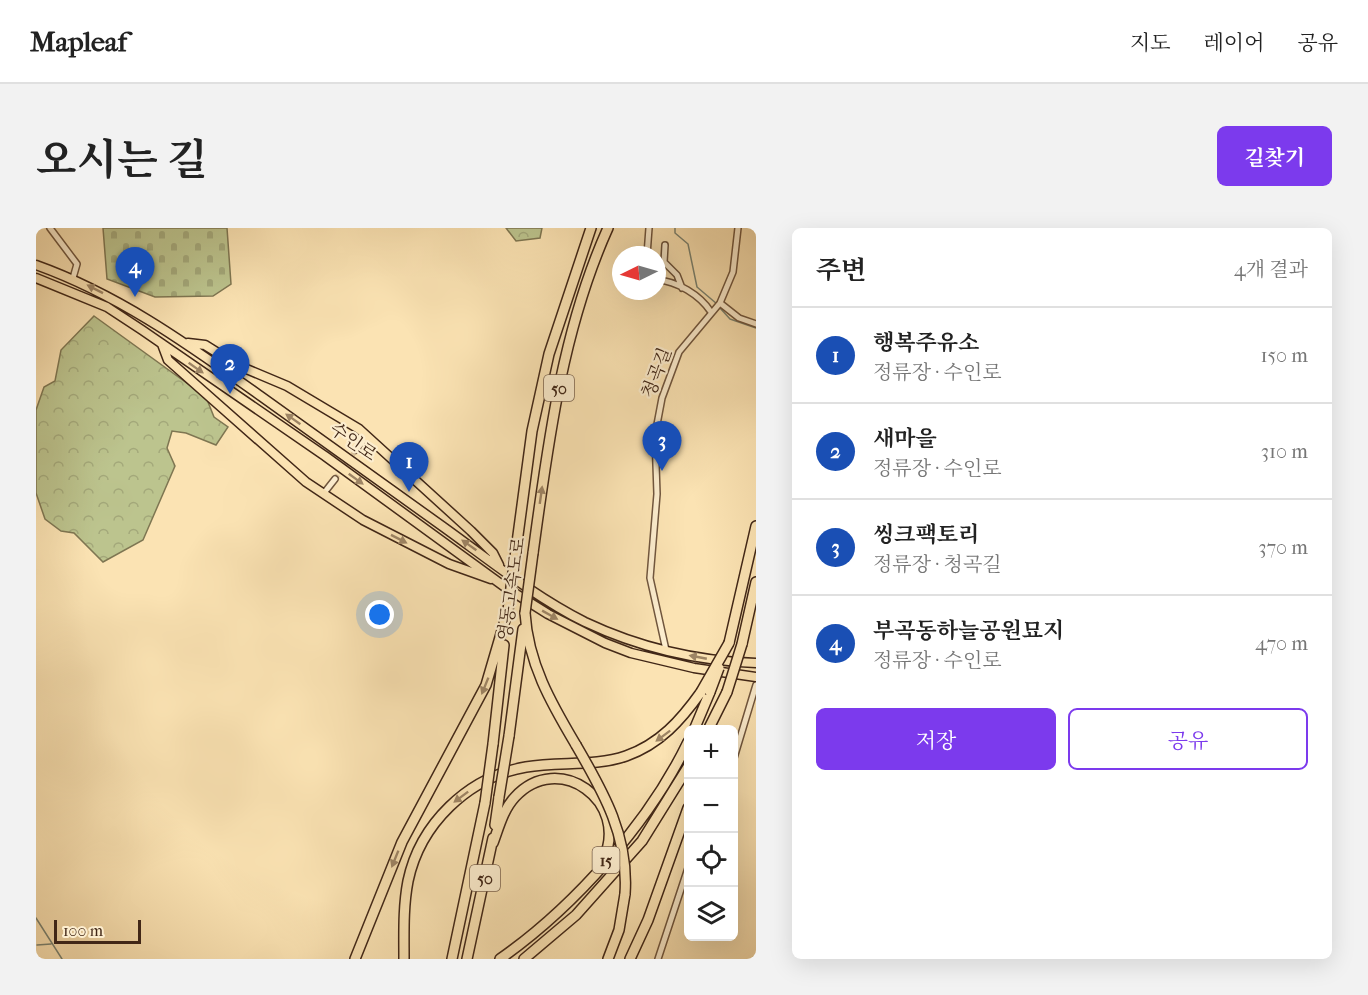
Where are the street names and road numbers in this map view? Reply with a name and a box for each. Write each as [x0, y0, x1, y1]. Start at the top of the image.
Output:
street label: 청곡길 [638, 345, 676, 401]
road number: 50 [544, 375, 574, 401]
street label: 수인로 [326, 418, 380, 466]
street label: 영동고속도로 [494, 536, 530, 642]
road number: 15 [592, 847, 620, 873]
road number: 50 [470, 865, 500, 891]

